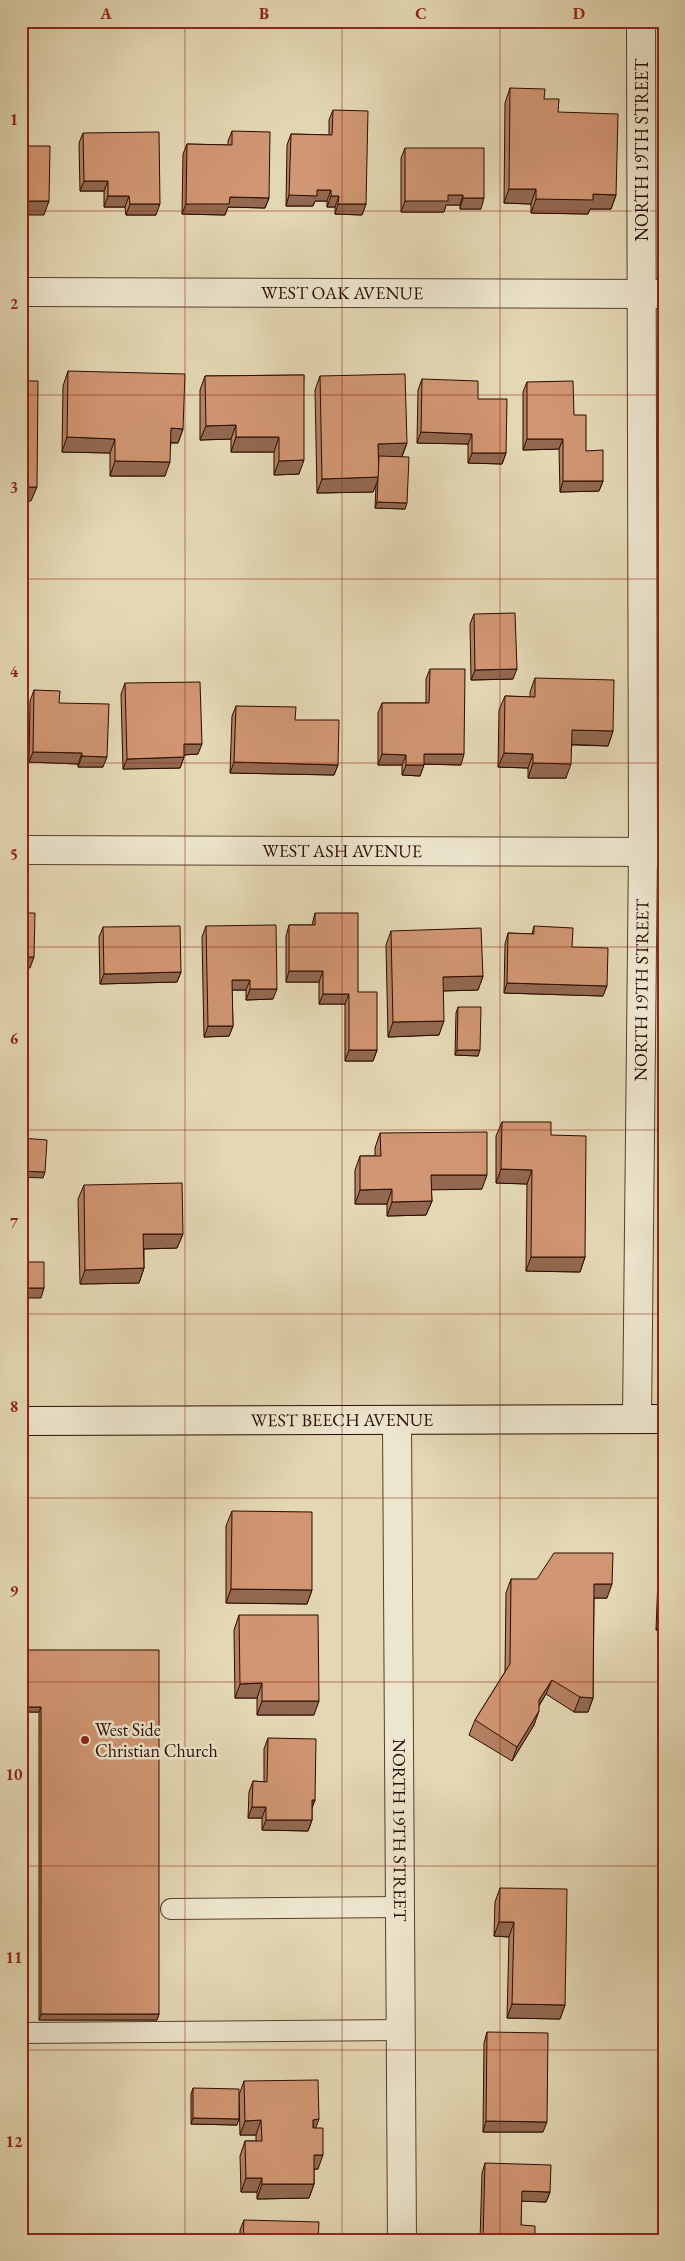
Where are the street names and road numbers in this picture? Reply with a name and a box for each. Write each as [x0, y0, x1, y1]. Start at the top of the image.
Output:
street label: NORTH 19TH STREET [630, 58, 653, 241]
street label: WEST OAK AVENUE [261, 281, 423, 304]
street label: WEST ASH AVENUE [262, 839, 422, 862]
street label: NORTH 19TH STREET [629, 898, 654, 1081]
street label: WEST BEECH AVENUE [251, 1408, 433, 1431]
street label: NORTH 19TH STREET [388, 1739, 412, 1922]

